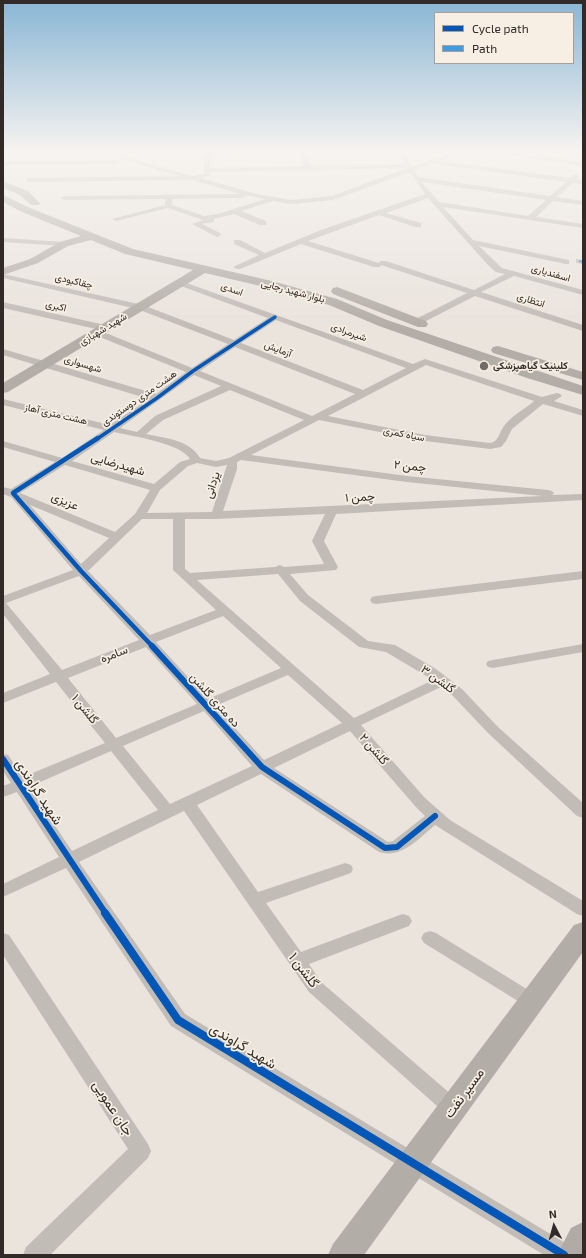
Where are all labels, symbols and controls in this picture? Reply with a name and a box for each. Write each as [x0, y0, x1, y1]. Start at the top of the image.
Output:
legend [434, 12, 574, 64]
text: Cycle path [472, 21, 529, 35]
text: Path [472, 41, 497, 55]
street label: اسفندیاری [530, 262, 572, 284]
street label: چقاکبودی [54, 271, 94, 291]
street label: بلوار شهید رجایی [260, 277, 326, 305]
street label: اسدی [219, 280, 245, 298]
street label: انتظاری [516, 290, 546, 310]
street label: اکبری [44, 298, 68, 314]
street label: شهید شهبازی [77, 310, 129, 348]
street label: شیرمرادی [329, 320, 369, 344]
street label: آزمایش [263, 338, 293, 360]
street label: شهسواری [63, 353, 103, 375]
marker: کلینیک گیاهپزشکی [478, 360, 490, 372]
place label: کلینیک گیاهپزشکی [493, 360, 568, 372]
street label: هشت متری دوستوندی [99, 367, 179, 429]
street label: هشت متری آهاز [23, 401, 89, 427]
street label: سیاه کمری [382, 424, 426, 444]
street label: شهیدرضایی [89, 449, 147, 479]
street label: چمن ۲ [393, 457, 427, 475]
street label: یزدانی [201, 470, 223, 500]
street label: عزیزی [49, 489, 81, 513]
street label: چمن ۱ [345, 489, 375, 505]
street label: سامره [98, 642, 130, 666]
street label: گلشن ۳ [418, 662, 458, 696]
street label: ده متری گلشن [187, 670, 243, 730]
street label: گلشن ۱ [69, 691, 101, 727]
street label: گلشن ۲ [356, 730, 392, 768]
street label: شهید گراوندی [12, 756, 66, 828]
street label: گلشن ۱ [285, 949, 323, 991]
street label: شهید گراوندی [206, 1019, 280, 1073]
street label: مسیر نفت [440, 1065, 488, 1121]
street label: جان عمویی [89, 1077, 137, 1139]
north arrow [534, 1206, 574, 1246]
text: N [548, 1207, 557, 1220]

